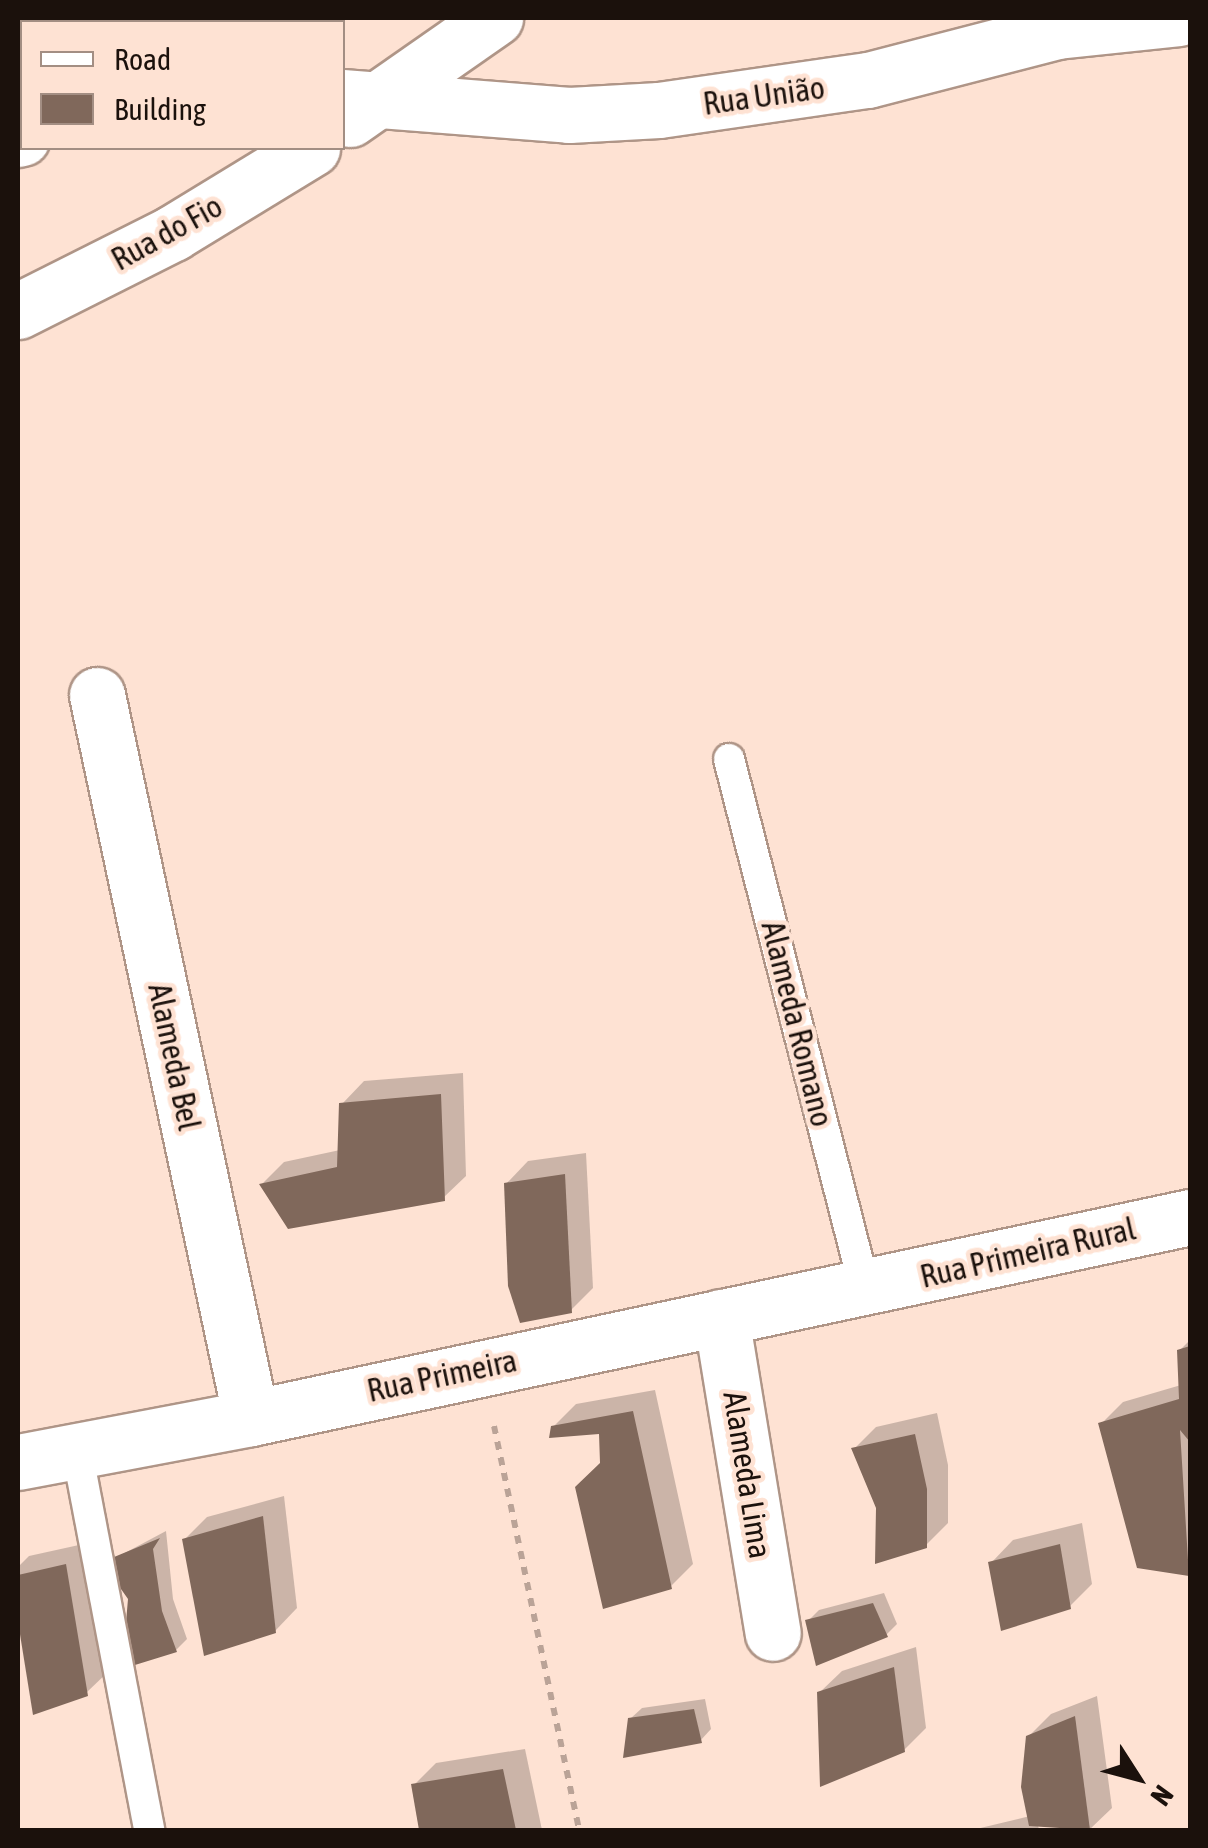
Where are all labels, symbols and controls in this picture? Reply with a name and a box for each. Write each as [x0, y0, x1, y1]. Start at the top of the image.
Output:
legend [20, 20, 345, 150]
text: Road [114, 42, 171, 76]
street label: Rua União [701, 68, 827, 124]
text: Building [114, 92, 206, 126]
street label: Rua do Fio [105, 187, 229, 279]
street label: Alameda Romano [753, 917, 841, 1131]
street label: Alameda Bel [140, 980, 208, 1134]
street label: Rua Primeira Rural [917, 1210, 1139, 1296]
street label: Rua Primeira [364, 1341, 520, 1411]
street label: Alameda Lima [715, 1389, 779, 1561]
north arrow [1088, 1728, 1188, 1828]
text: N [1144, 1780, 1180, 1812]

